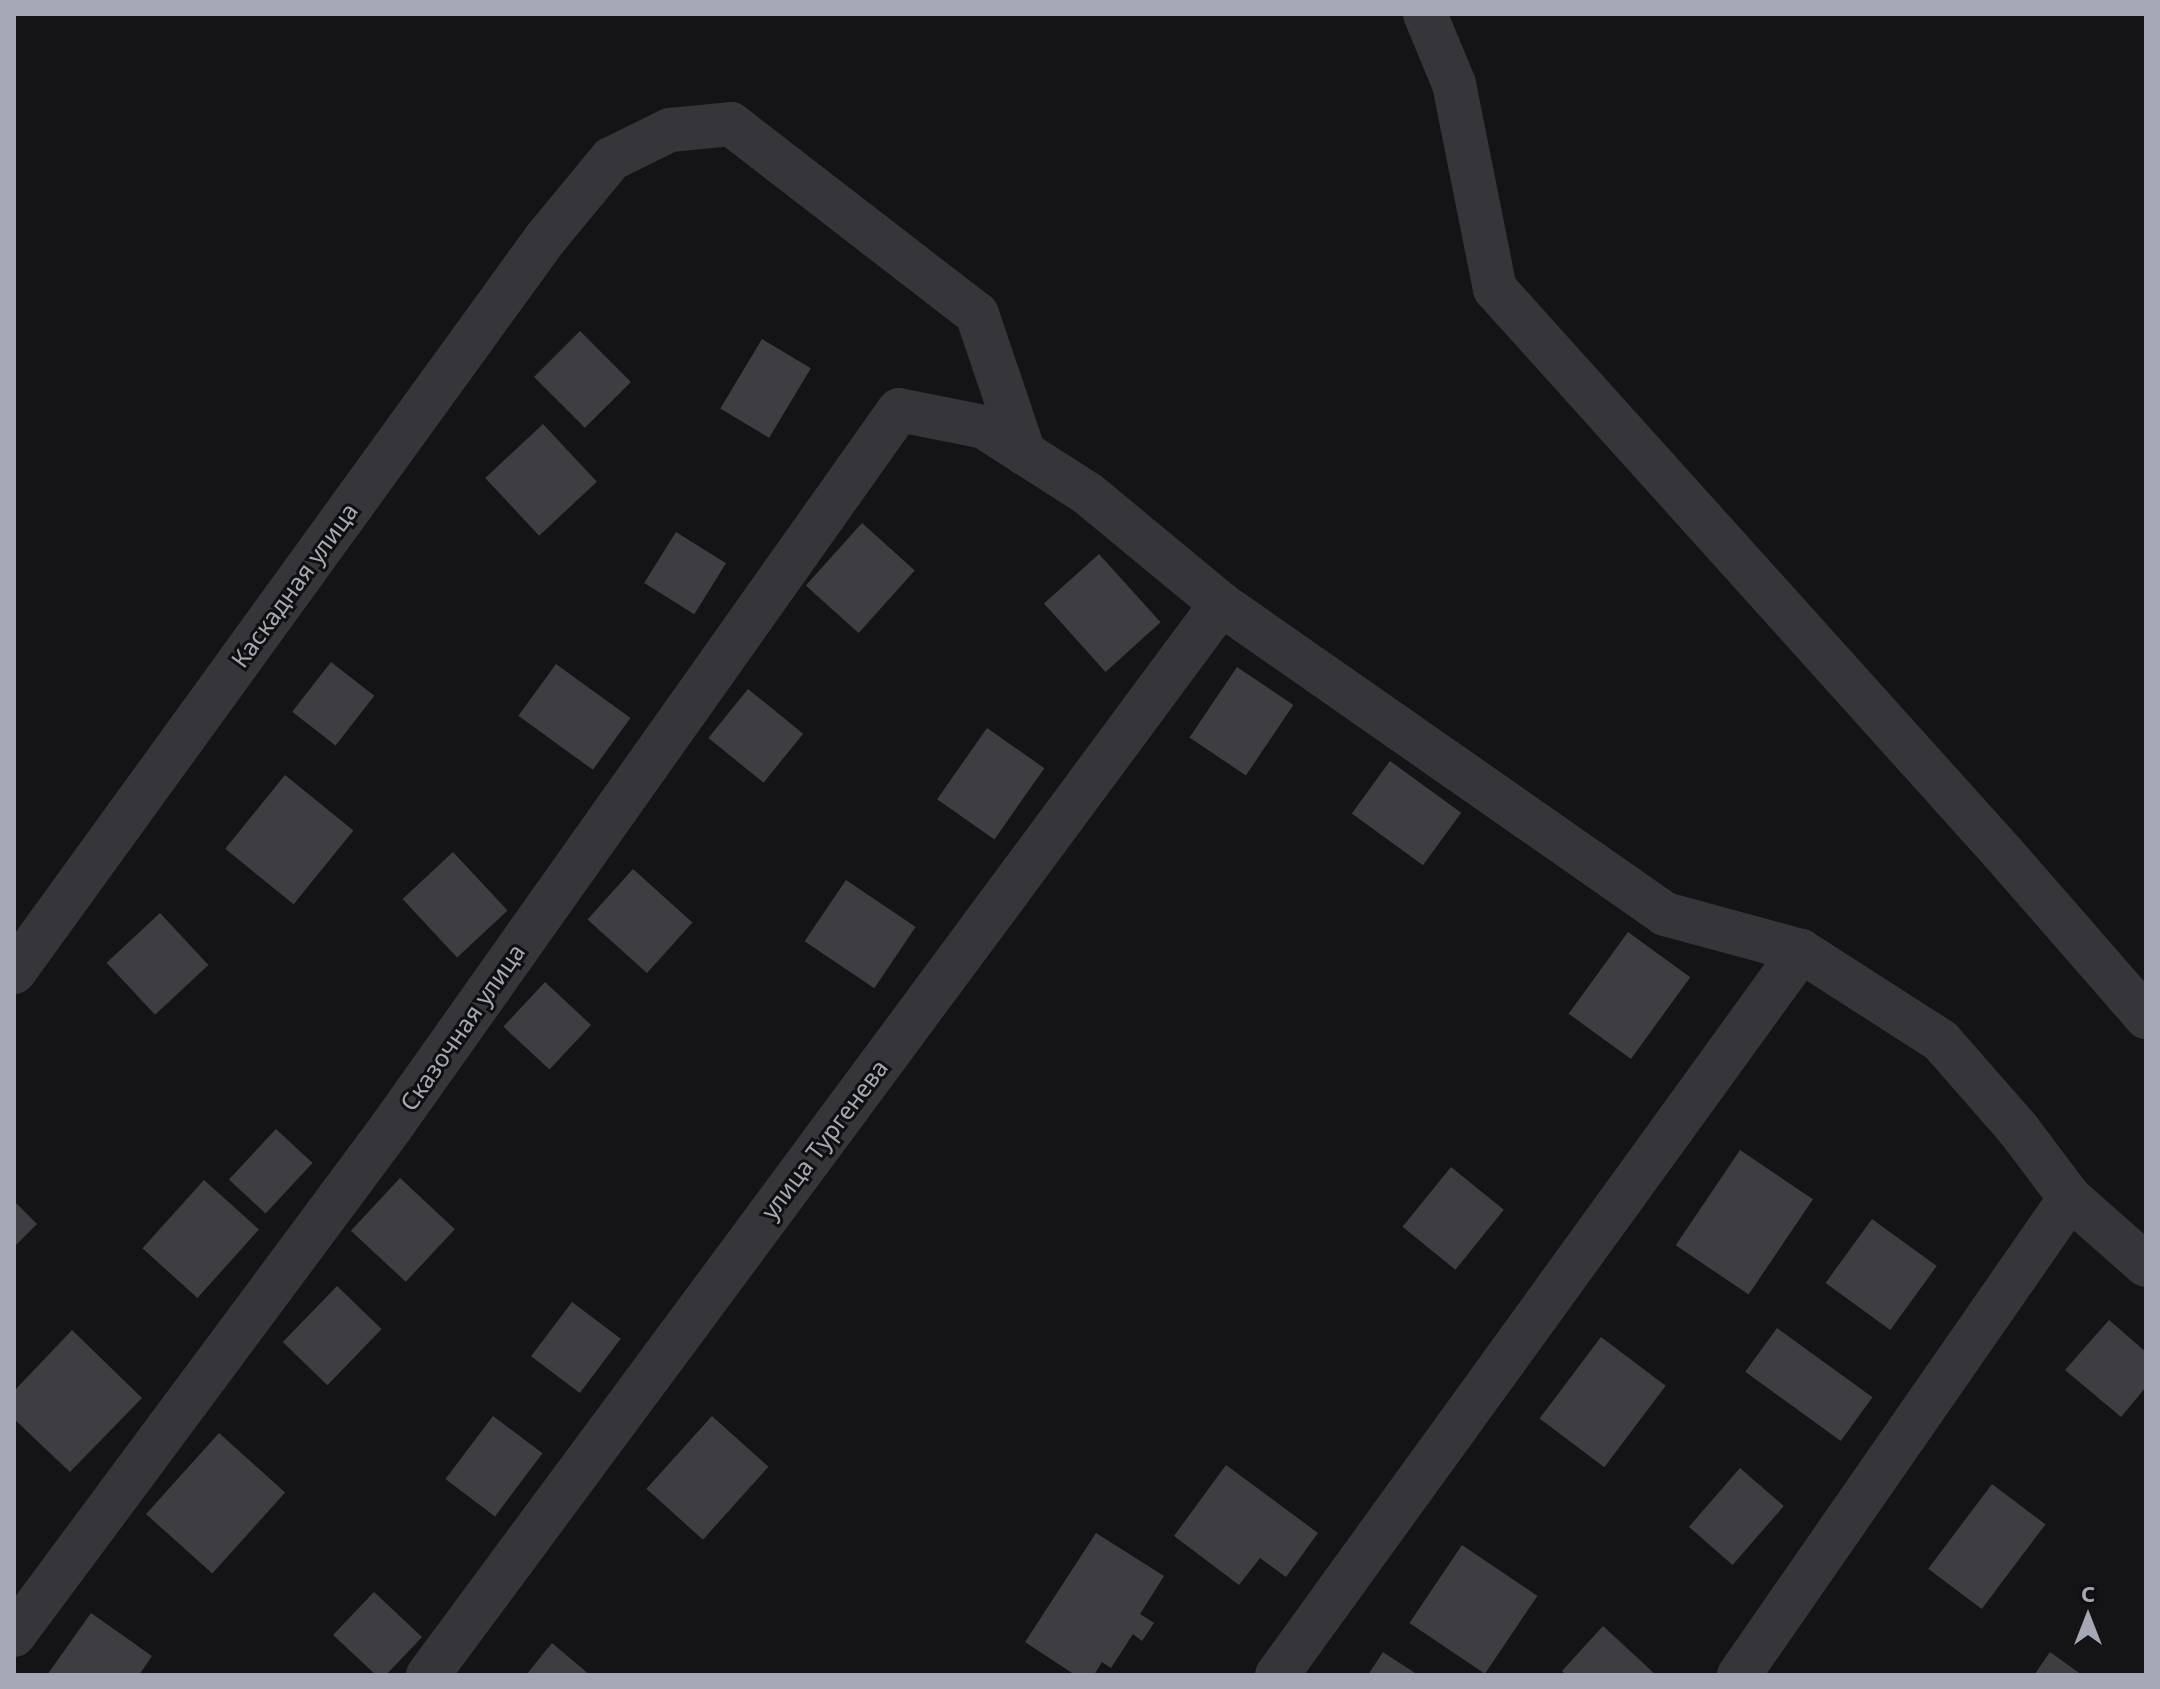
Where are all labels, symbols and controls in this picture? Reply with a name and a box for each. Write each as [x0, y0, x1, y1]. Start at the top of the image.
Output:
street label: Каскадная улица [225, 497, 363, 673]
street label: Сказочная улица [394, 938, 530, 1116]
street label: улица Тургенева [755, 1054, 893, 1224]
north arrow [2048, 1577, 2128, 1657]
text: С [2081, 1578, 2095, 1608]

